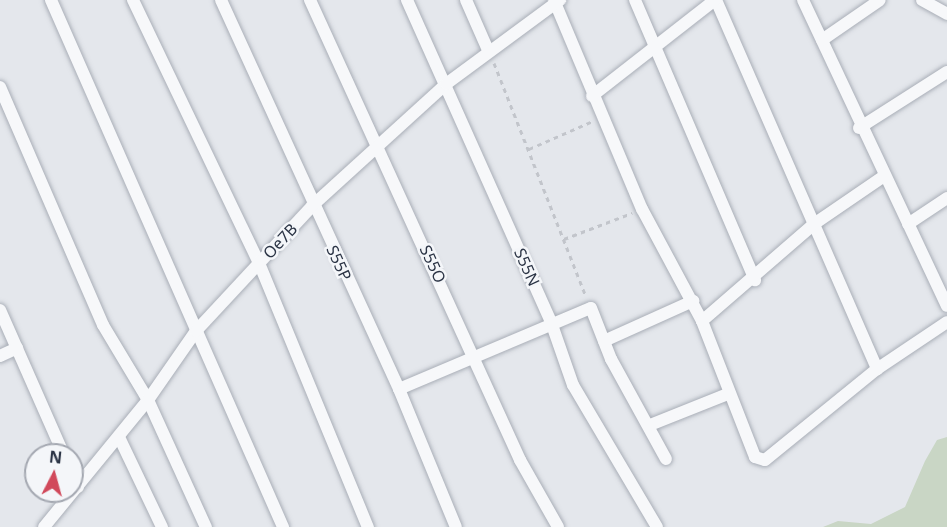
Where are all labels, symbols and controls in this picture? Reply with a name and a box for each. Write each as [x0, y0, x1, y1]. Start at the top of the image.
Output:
street label: Oe7B [259, 219, 301, 263]
street label: S55P [323, 242, 355, 284]
street label: S55O [416, 242, 450, 286]
street label: S55N [510, 245, 544, 289]
north arrow [24, 443, 84, 503]
text: N [48, 445, 63, 469]

